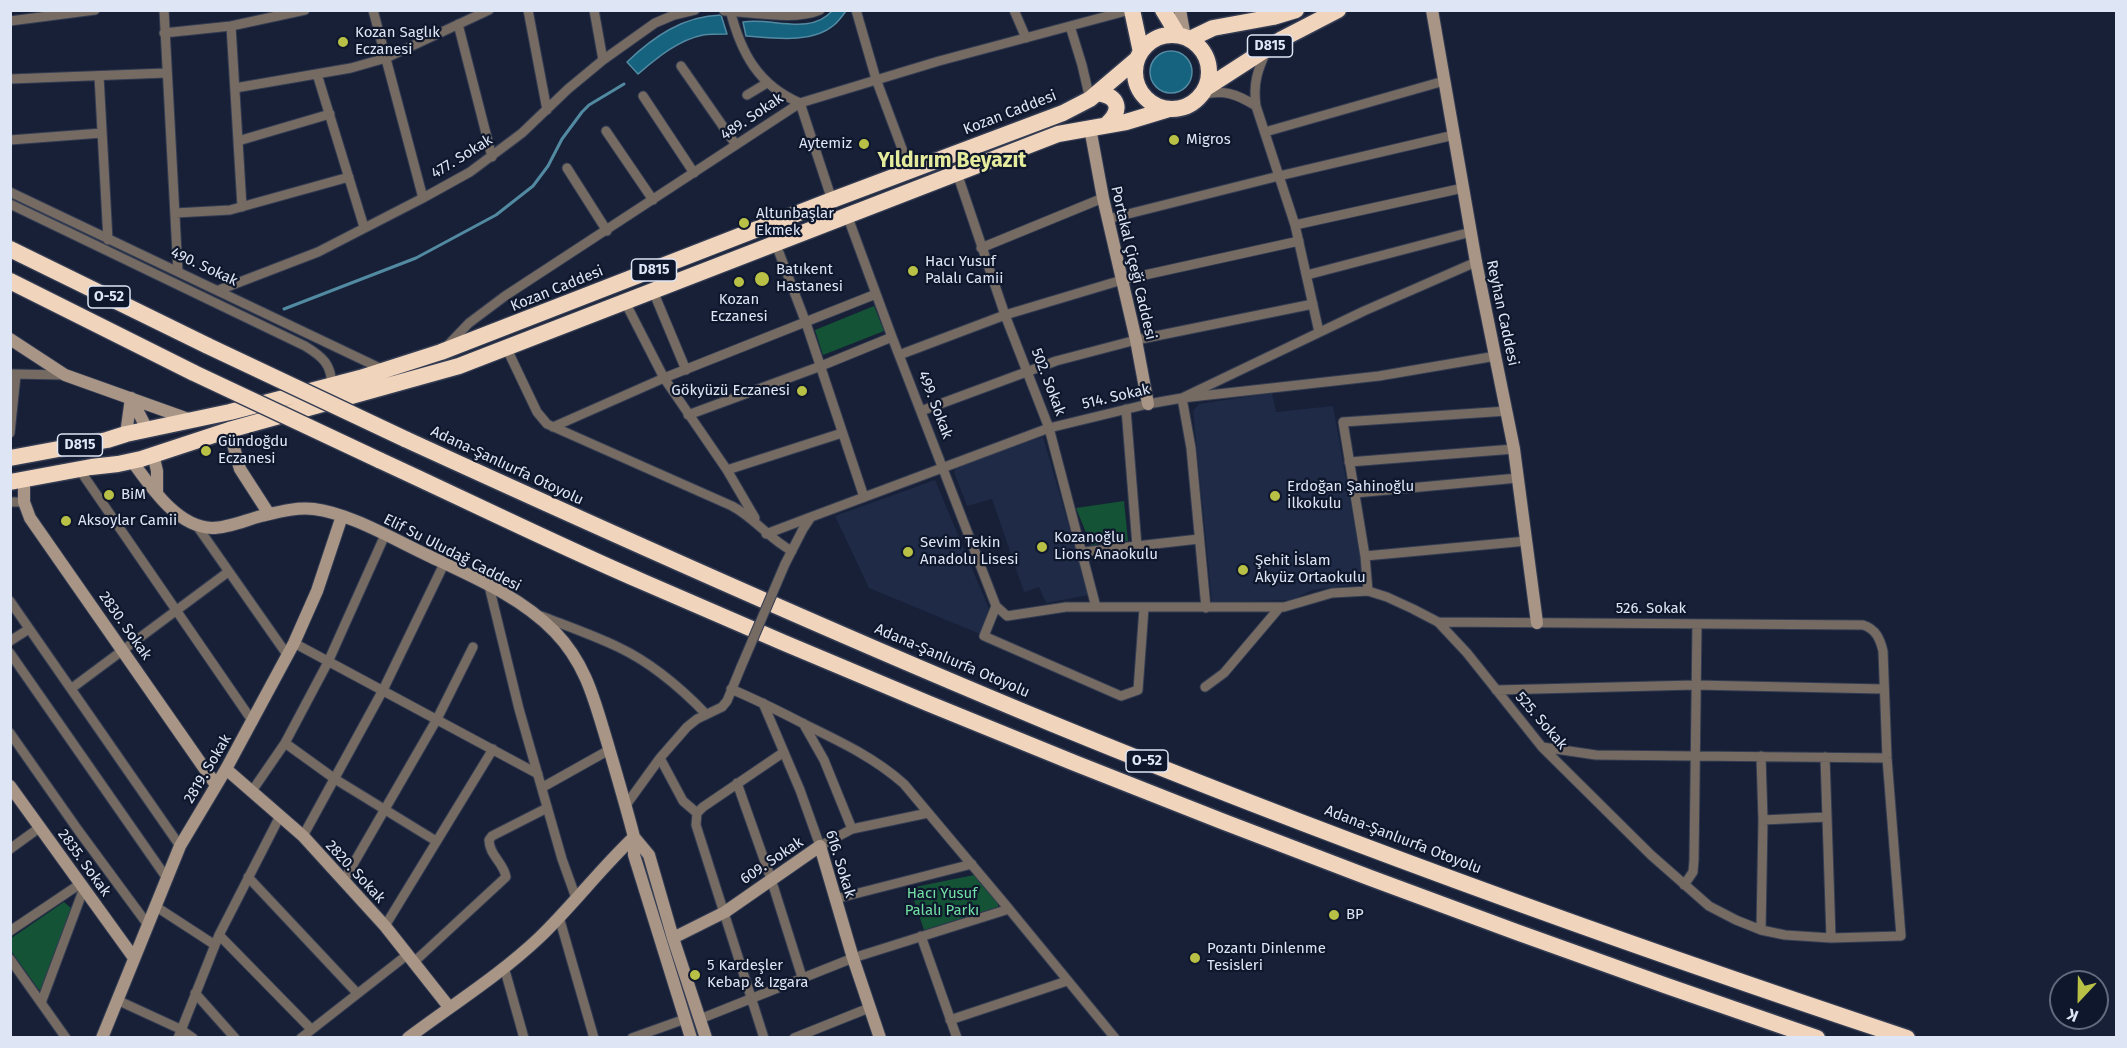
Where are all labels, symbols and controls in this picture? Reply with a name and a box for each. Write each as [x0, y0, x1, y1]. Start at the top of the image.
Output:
place label: Kozan Saglık Eczanesi [355, 24, 440, 59]
marker: Kozan Saglık Eczanesi [336, 35, 350, 49]
road number: D815 [1248, 35, 1292, 57]
street label: Kozan Caddesi [961, 87, 1059, 139]
street label: 489. Sokak [717, 90, 787, 144]
street label: 477. Sokak [428, 131, 496, 183]
place label: Migros [1186, 131, 1231, 149]
marker: Migros [1167, 133, 1181, 147]
place label: Aytemiz [799, 135, 852, 153]
marker: Aytemiz [857, 137, 871, 151]
district label: Yıldırım Beyazıt [878, 148, 1026, 174]
street label: Portakal Çiçeği Caddesi [1107, 184, 1159, 342]
place label: Altunbaşlar Ekmek [756, 205, 834, 240]
marker: Altunbaşlar Ekmek [737, 216, 751, 230]
street label: 490. Sokak [168, 244, 240, 290]
place label: Hacı Yusuf Palalı Camii [925, 253, 1004, 288]
street label: Reyhan Caddesi [1482, 258, 1522, 368]
road number: D815 [632, 259, 676, 281]
place label: Batıkent Hastanesi [776, 261, 843, 296]
street label: Kozan Caddesi [508, 262, 606, 316]
marker: Hacı Yusuf Palalı Camii [906, 264, 920, 278]
marker: Batıkent Hastanesi [753, 270, 771, 288]
marker: Kozan Eczanesi [732, 275, 746, 289]
road number: O-52 [88, 286, 130, 308]
place label: Kozan Eczanesi [710, 291, 768, 326]
street label: 502. Sokak [1027, 346, 1069, 418]
street label: 499. Sokak [914, 369, 956, 441]
street label: 514. Sokak [1080, 380, 1152, 414]
place label: Gökyüzü Eczanesi [671, 382, 790, 400]
marker: Gökyüzü Eczanesi [795, 384, 809, 398]
street label: Adana-Şanlıurfa Otoyolu [428, 423, 586, 509]
place label: Gündoğdu Eczanesi [218, 433, 288, 468]
road number: D815 [58, 434, 103, 456]
marker: Gündoğdu Eczanesi [199, 444, 213, 458]
place label: Erdoğan Şahinoğlu İlkokulu [1287, 478, 1414, 513]
place label: BiM [121, 486, 146, 504]
marker: BiM [102, 488, 116, 502]
marker: Erdoğan Şahinoğlu İlkokulu [1268, 489, 1282, 503]
street label: Elif Su Uludağ Caddesi [380, 510, 524, 596]
place label: Aksoylar Camii [78, 512, 177, 530]
marker: Aksoylar Camii [59, 514, 73, 528]
place label: Kozanoğlu Lions Anaokulu [1054, 529, 1158, 564]
place label: Sevim Tekin Anadolu Lisesi [920, 534, 1018, 569]
marker: Kozanoğlu Lions Anaokulu [1035, 540, 1049, 554]
marker: Sevim Tekin Anadolu Lisesi [901, 545, 915, 559]
place label: Şehit İslam Akyüz Ortaokulu [1255, 552, 1366, 587]
marker: Şehit İslam Akyüz Ortaokulu [1236, 563, 1250, 577]
street label: 2830. Sokak [95, 588, 155, 664]
street label: 526. Sokak [1616, 600, 1686, 618]
street label: Adana-Şanlıurfa Otoyolu [872, 620, 1032, 702]
street label: 525. Sokak [1511, 689, 1571, 753]
street label: 2819. Sokak [180, 731, 236, 807]
road number: O-52 [1126, 750, 1168, 772]
street label: Adana-Şanlıurfa Otoyolu [1322, 802, 1484, 878]
street label: 2835. Sokak [54, 826, 114, 900]
street label: 616. Sokak [821, 828, 859, 900]
street label: 609. Sokak [737, 833, 807, 889]
street label: 2820. Sokak [321, 837, 389, 907]
park label: Hacı Yusuf Palalı Parkı [905, 885, 979, 920]
place label: BP [1346, 906, 1364, 924]
marker: BP [1327, 908, 1341, 922]
place label: Pozantı Dinlenme Tesisleri [1207, 940, 1326, 975]
marker: Pozantı Dinlenme Tesisleri [1188, 951, 1202, 965]
place label: 5 Kardeşler Kebap & Izgara [707, 957, 808, 992]
marker: 5 Kardeşler Kebap & Izgara [688, 968, 702, 982]
north arrow [2049, 970, 2109, 1030]
text: K [2065, 1005, 2081, 1026]

